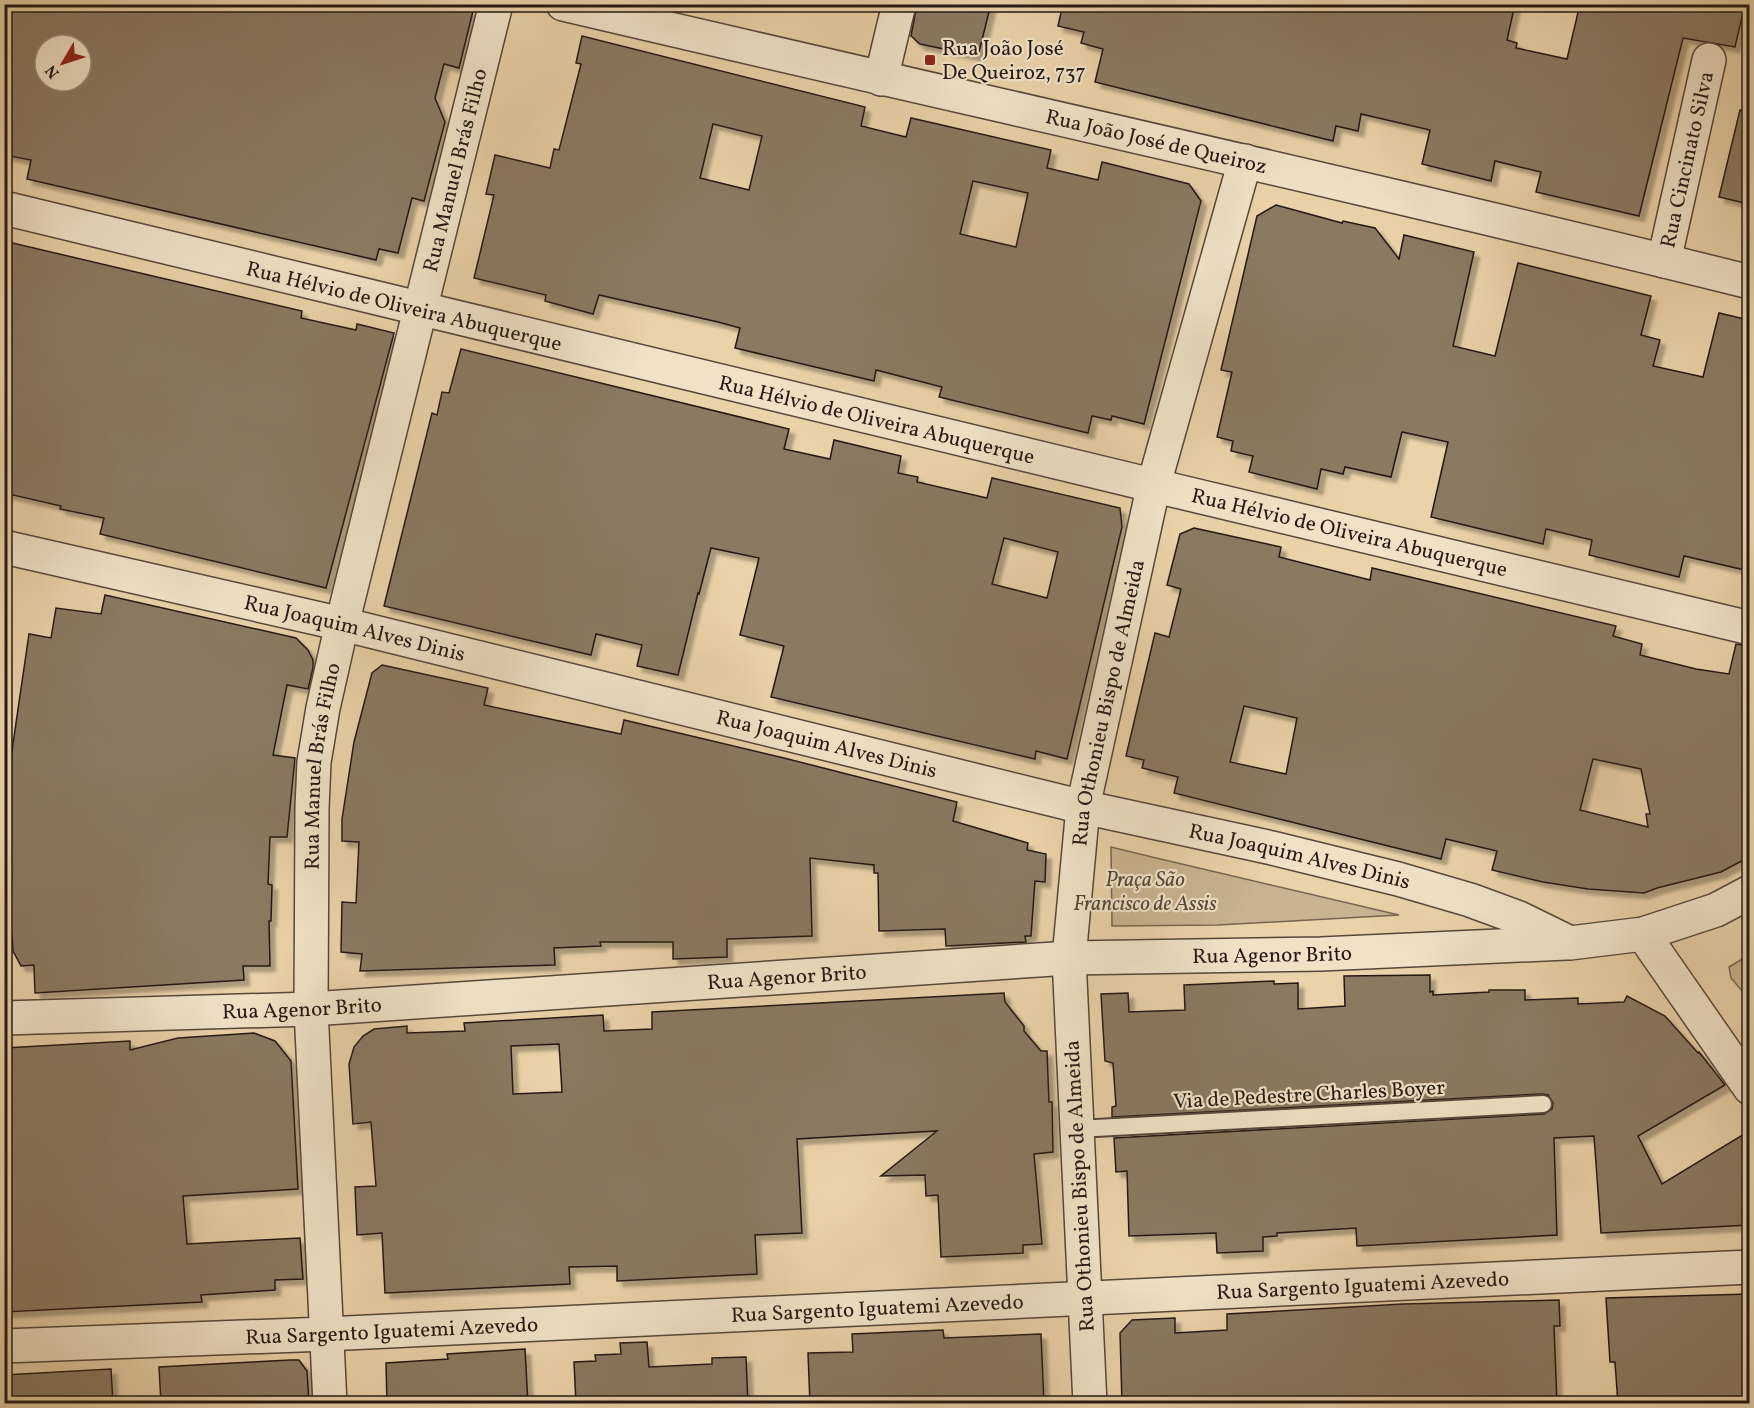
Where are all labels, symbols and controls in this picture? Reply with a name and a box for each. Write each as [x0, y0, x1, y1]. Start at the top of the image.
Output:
north arrow [33, 33, 93, 93]
place label: Rua João José De Queiroz, 737 [942, 35, 1086, 88]
marker: Rua João José De Queiroz, 737 [923, 53, 937, 67]
text: N [40, 59, 65, 83]
street label: Rua Manuel Brás Filho [417, 66, 495, 275]
street label: Rua Cincinato Silva [1654, 69, 1722, 251]
street label: Rua João José de Queiroz [1043, 103, 1269, 182]
street label: Rua Hélvio de Oliveira Abuquerque [243, 255, 565, 360]
street label: Rua Hélvio de Oliveira Abuquerque [715, 369, 1037, 473]
street label: Rua Hélvio de Oliveira Abuquerque [1188, 482, 1510, 585]
street label: Rua Othonieu Bispo de Almeida [1066, 557, 1153, 848]
street label: Rua Joaquim Alves Dinis [241, 589, 468, 670]
street label: Rua Manuel Brás Filho [299, 660, 349, 870]
street label: Rua Joaquim Alves Dinis [713, 704, 940, 786]
street label: Rua Joaquim Alves Dinis [1186, 817, 1413, 898]
park label: Praça São Francisco de Assis [1073, 866, 1217, 919]
street label: Rua Agenor Brito [1192, 940, 1353, 972]
street label: Rua Agenor Brito [706, 959, 868, 998]
street label: Rua Agenor Brito [222, 991, 383, 1028]
street label: Rua Othonieu Bispo de Almeida [1058, 1039, 1103, 1333]
street label: Via de Pedestre Charles Boyer [1172, 1074, 1446, 1117]
street label: Rua Sargento Iguatemi Azevedo [1216, 1265, 1510, 1308]
street label: Rua Sargento Iguatemi Azevedo [730, 1288, 1024, 1331]
street label: Rua Sargento Iguatemi Azevedo [245, 1311, 539, 1353]

